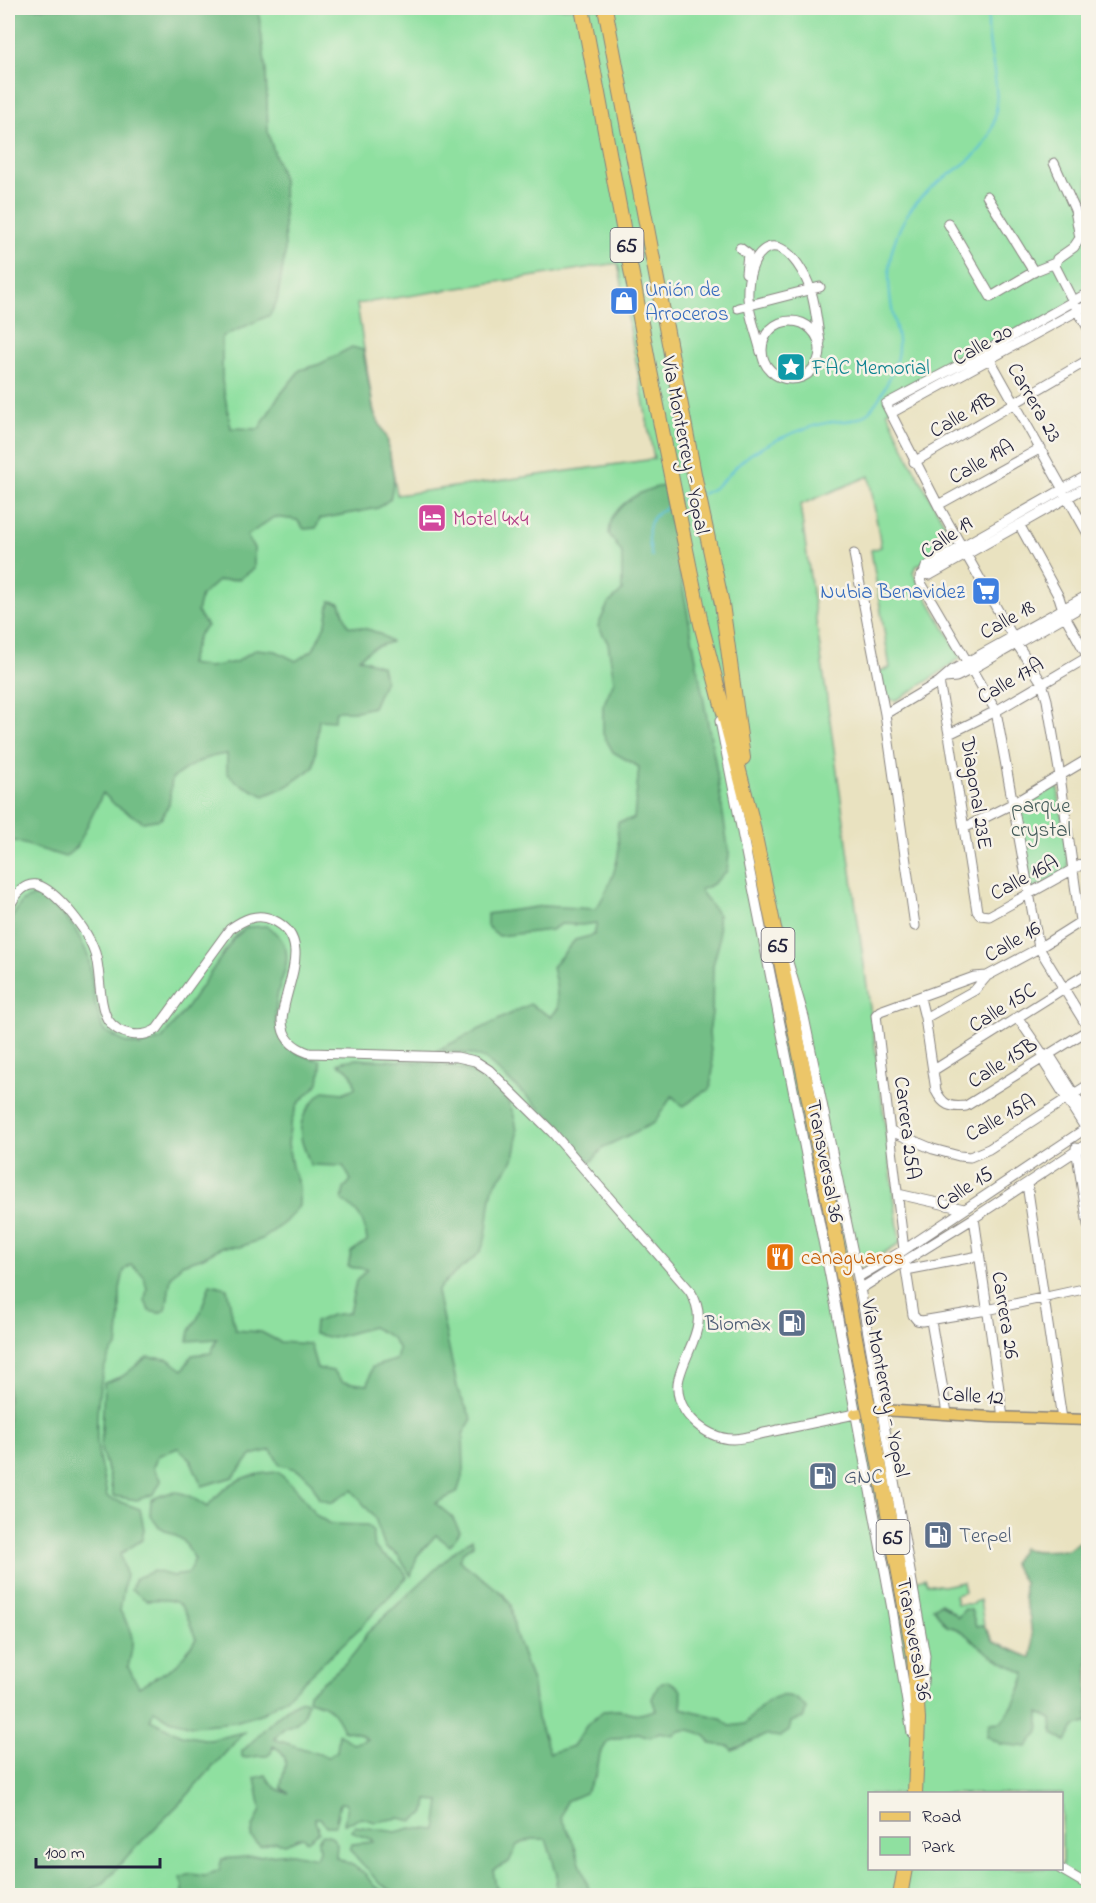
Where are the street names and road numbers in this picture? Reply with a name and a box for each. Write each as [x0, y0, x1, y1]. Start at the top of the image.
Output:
road number: 65 [610, 228, 644, 262]
street label: Calle 20 [948, 317, 1018, 374]
street label: Vía Monterrey - Yopal [650, 353, 716, 537]
street label: Carrera 23 [998, 358, 1068, 448]
street label: Calle 19B [924, 385, 1002, 447]
street label: Calle 19A [944, 433, 1020, 493]
street label: Calle 19 [915, 510, 980, 567]
street label: Calle 18 [975, 593, 1041, 648]
street label: Calle 17A [972, 651, 1050, 713]
street label: Diagonal 23E [949, 734, 999, 852]
street label: Calle 16A [985, 848, 1064, 909]
street label: Calle 16 [979, 915, 1047, 971]
road number: 65 [762, 928, 794, 962]
street label: Calle 15C [963, 976, 1043, 1041]
street label: Calle 15B [962, 1030, 1044, 1097]
street label: Carrera 25A [885, 1075, 927, 1182]
street label: Calle 15A [960, 1087, 1042, 1150]
street label: Transversal 36 [797, 1098, 851, 1225]
street label: Calle 15 [930, 1160, 1000, 1219]
street label: Carrera 26 [982, 1269, 1026, 1361]
street label: Vía Monterrey - Yopal [850, 1296, 916, 1480]
street label: Calle 12 [941, 1380, 1005, 1414]
road number: 65 [876, 1520, 910, 1554]
street label: Transversal 36 [887, 1576, 939, 1703]

